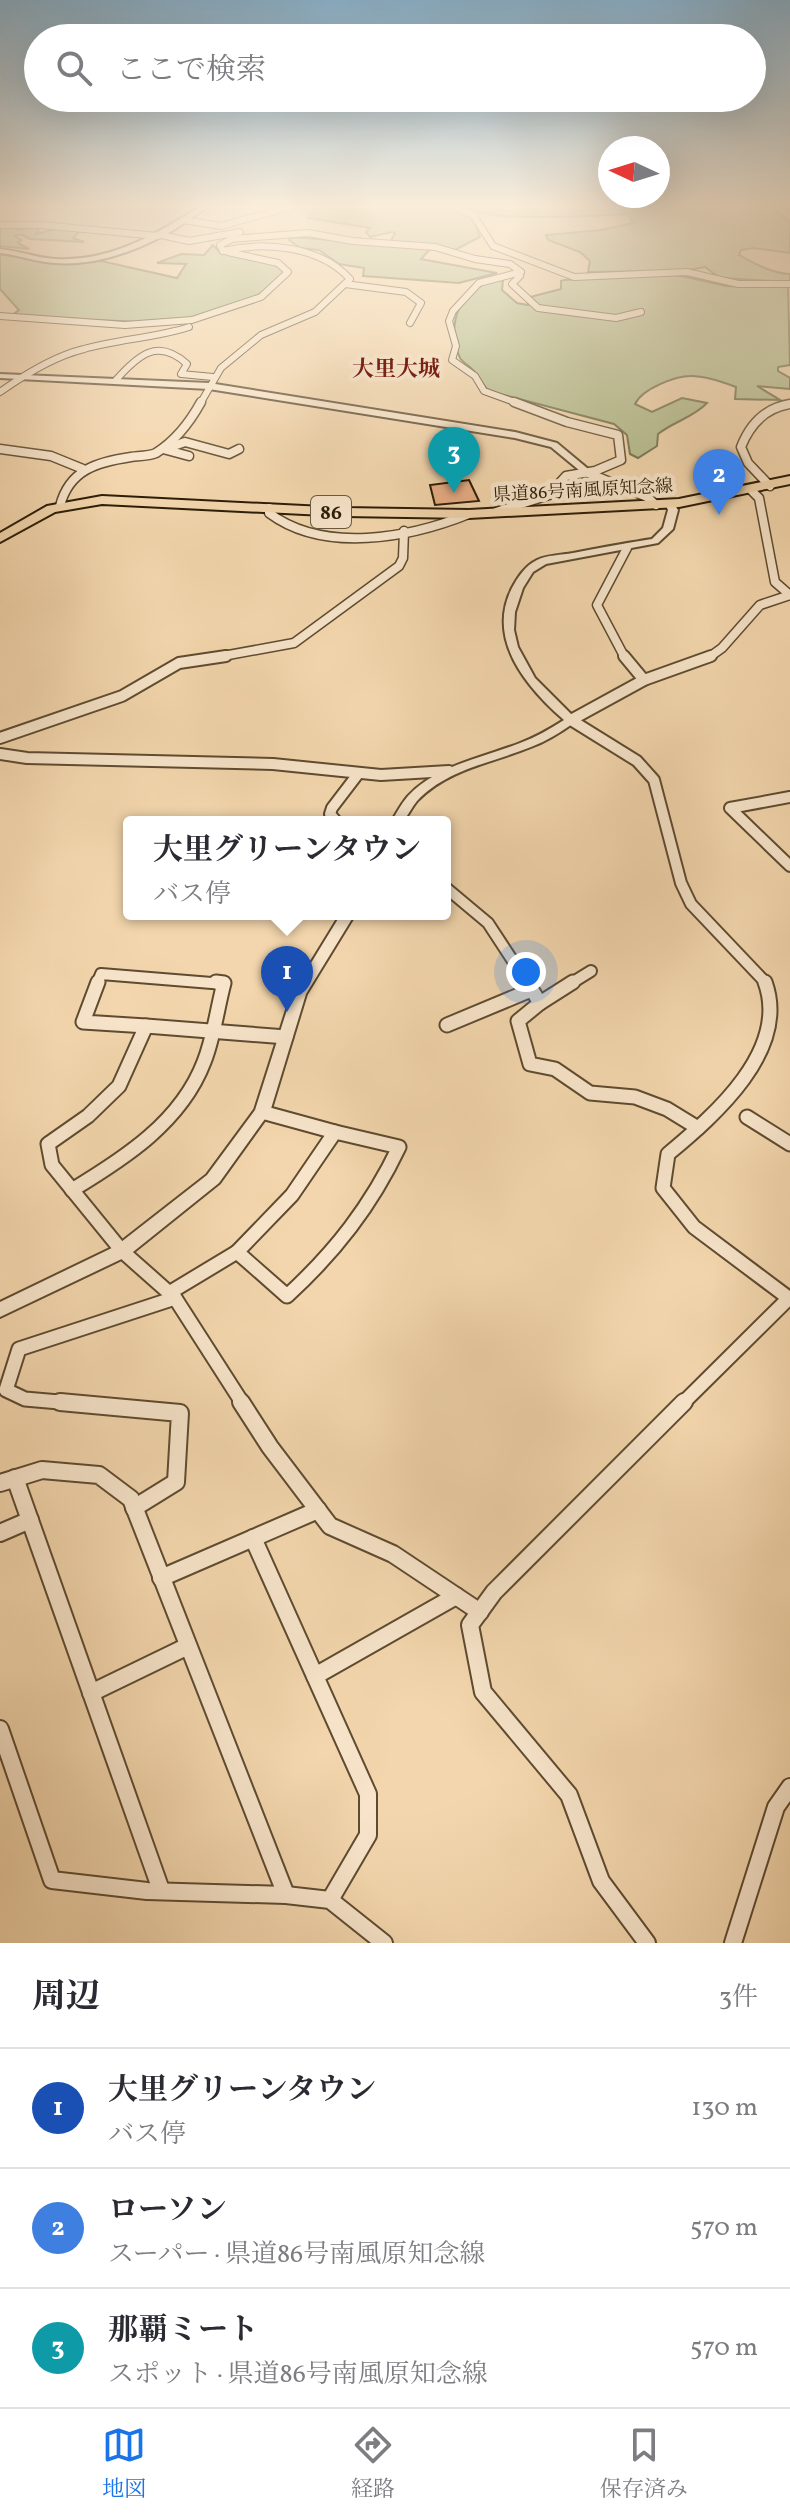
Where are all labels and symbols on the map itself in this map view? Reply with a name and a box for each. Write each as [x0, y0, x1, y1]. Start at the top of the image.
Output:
north arrow [598, 136, 670, 208]
district label: 大里大城 [352, 355, 440, 386]
pin: 3 [428, 427, 480, 493]
pin: 2 [693, 449, 745, 515]
street label: 県道86号南風原知念線 [492, 474, 674, 509]
road number: 86 [311, 496, 351, 528]
pin: 1 [261, 946, 313, 1012]
your location [506, 952, 546, 992]

